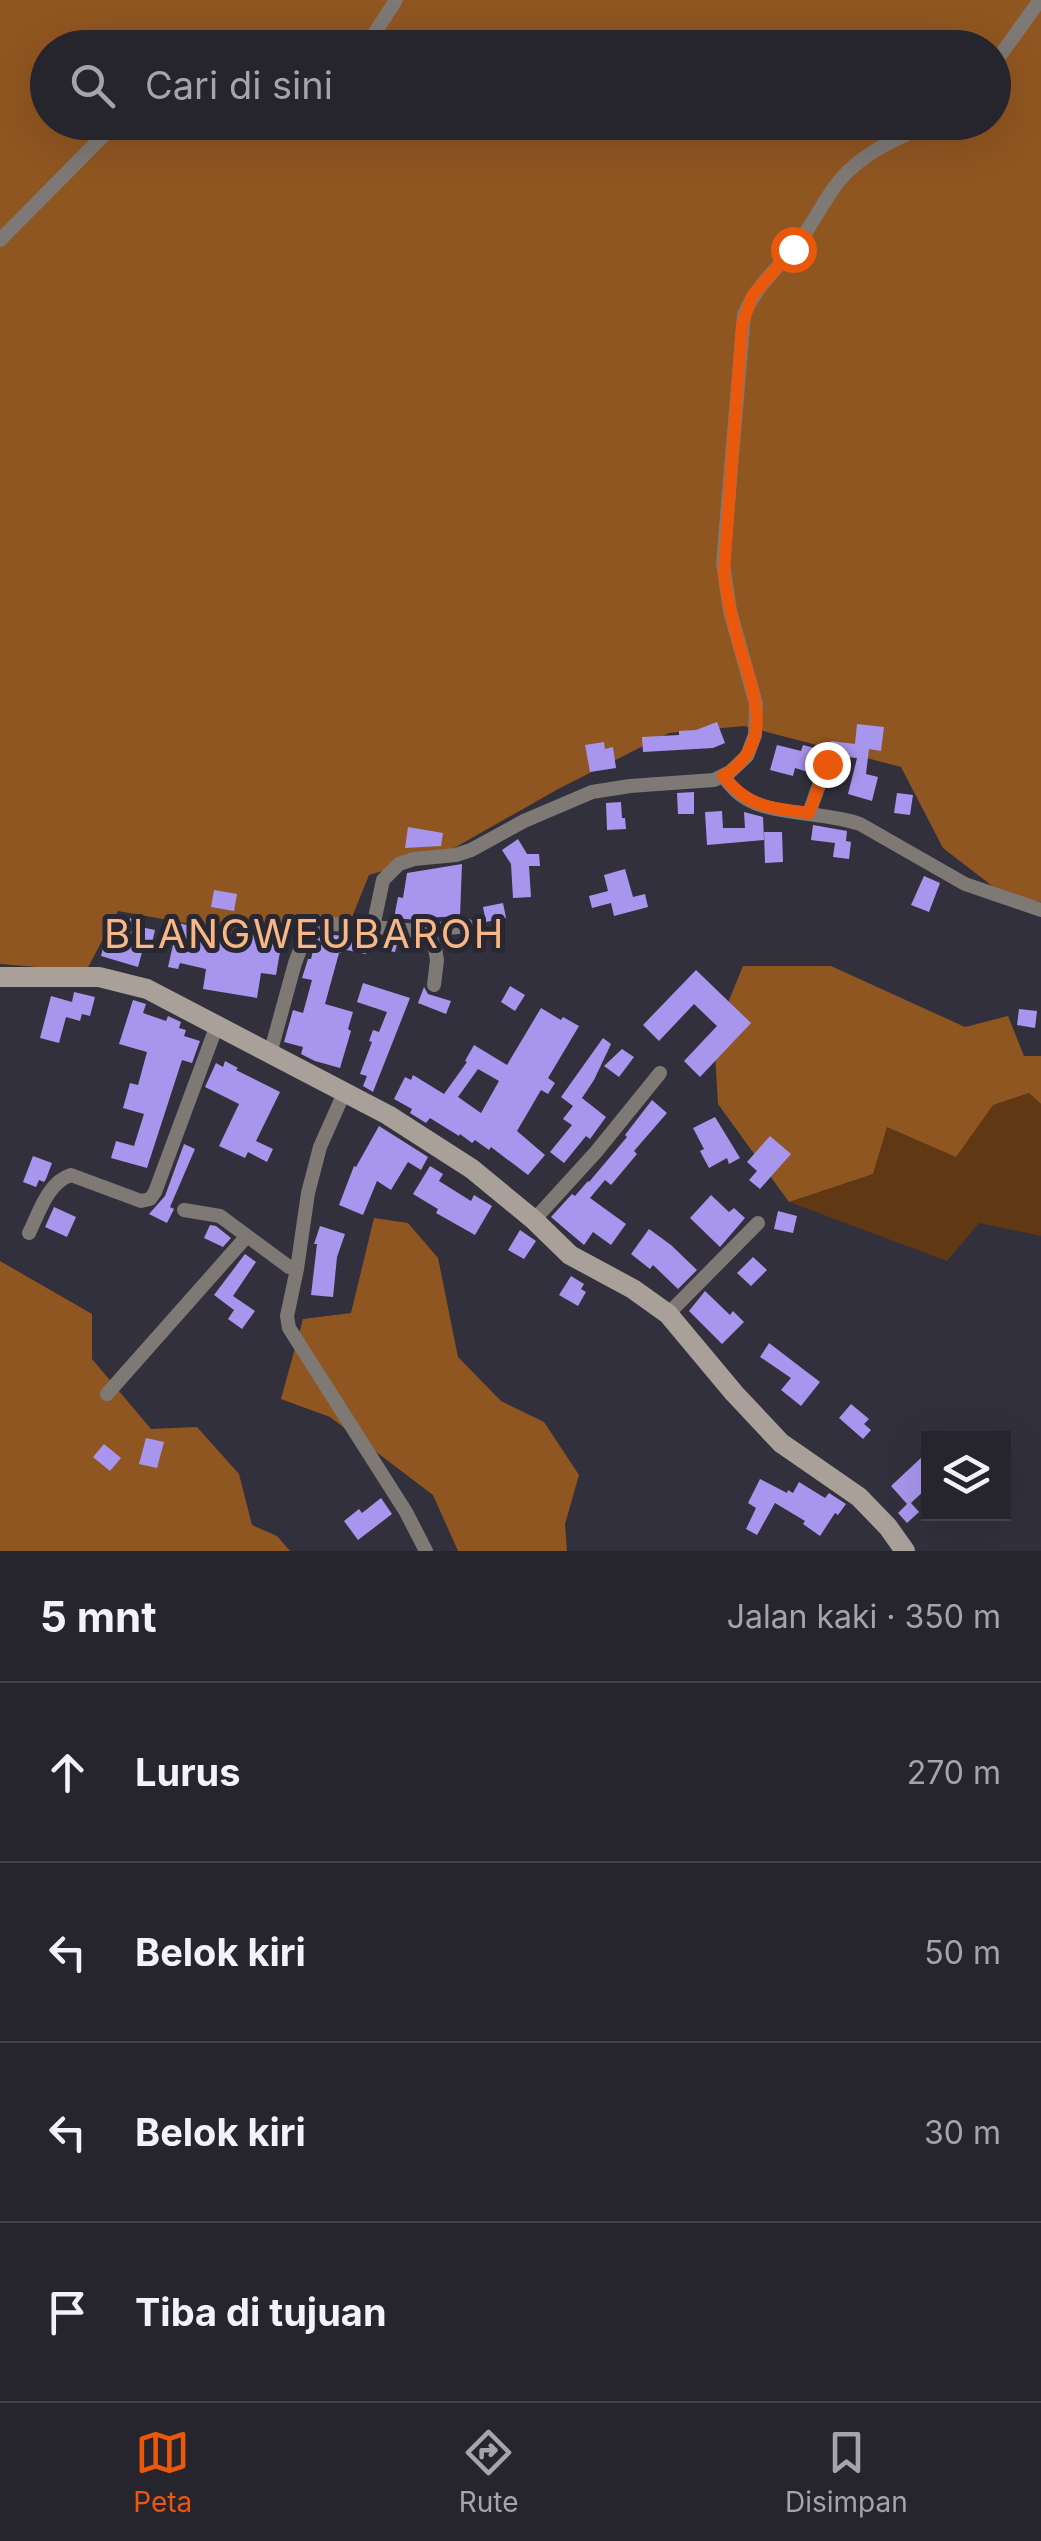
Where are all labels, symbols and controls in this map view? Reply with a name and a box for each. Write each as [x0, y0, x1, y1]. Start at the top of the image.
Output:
search box [30, 30, 1011, 140]
icon: search [65, 58, 120, 113]
text: Cari di sini [145, 62, 333, 108]
route start [771, 227, 817, 273]
route end [805, 742, 851, 788]
district label: BLANGWEUBAROH [104, 909, 506, 958]
map controls [921, 1431, 1011, 1521]
button: layers [921, 1431, 1011, 1521]
text: 5 mnt [40, 1591, 157, 1642]
text: Jalan kaki · 350 m [727, 1597, 1001, 1636]
icon: ahead [40, 1745, 95, 1800]
text: Lurus [135, 1749, 241, 1795]
text: 270 m [907, 1753, 1001, 1792]
icon: left [40, 1925, 95, 1980]
text: Belok kiri [135, 1929, 306, 1975]
text: 50 m [924, 1933, 1001, 1972]
icon: left [40, 2105, 95, 2160]
text: Belok kiri [135, 2109, 306, 2155]
text: 30 m [924, 2113, 1001, 2152]
icon: arrive [40, 2285, 95, 2340]
text: Tiba di tujuan [135, 2289, 387, 2335]
tab: Peta [133, 2425, 192, 2519]
tab: Rute [459, 2425, 519, 2519]
tab: Disimpan [785, 2425, 908, 2519]

